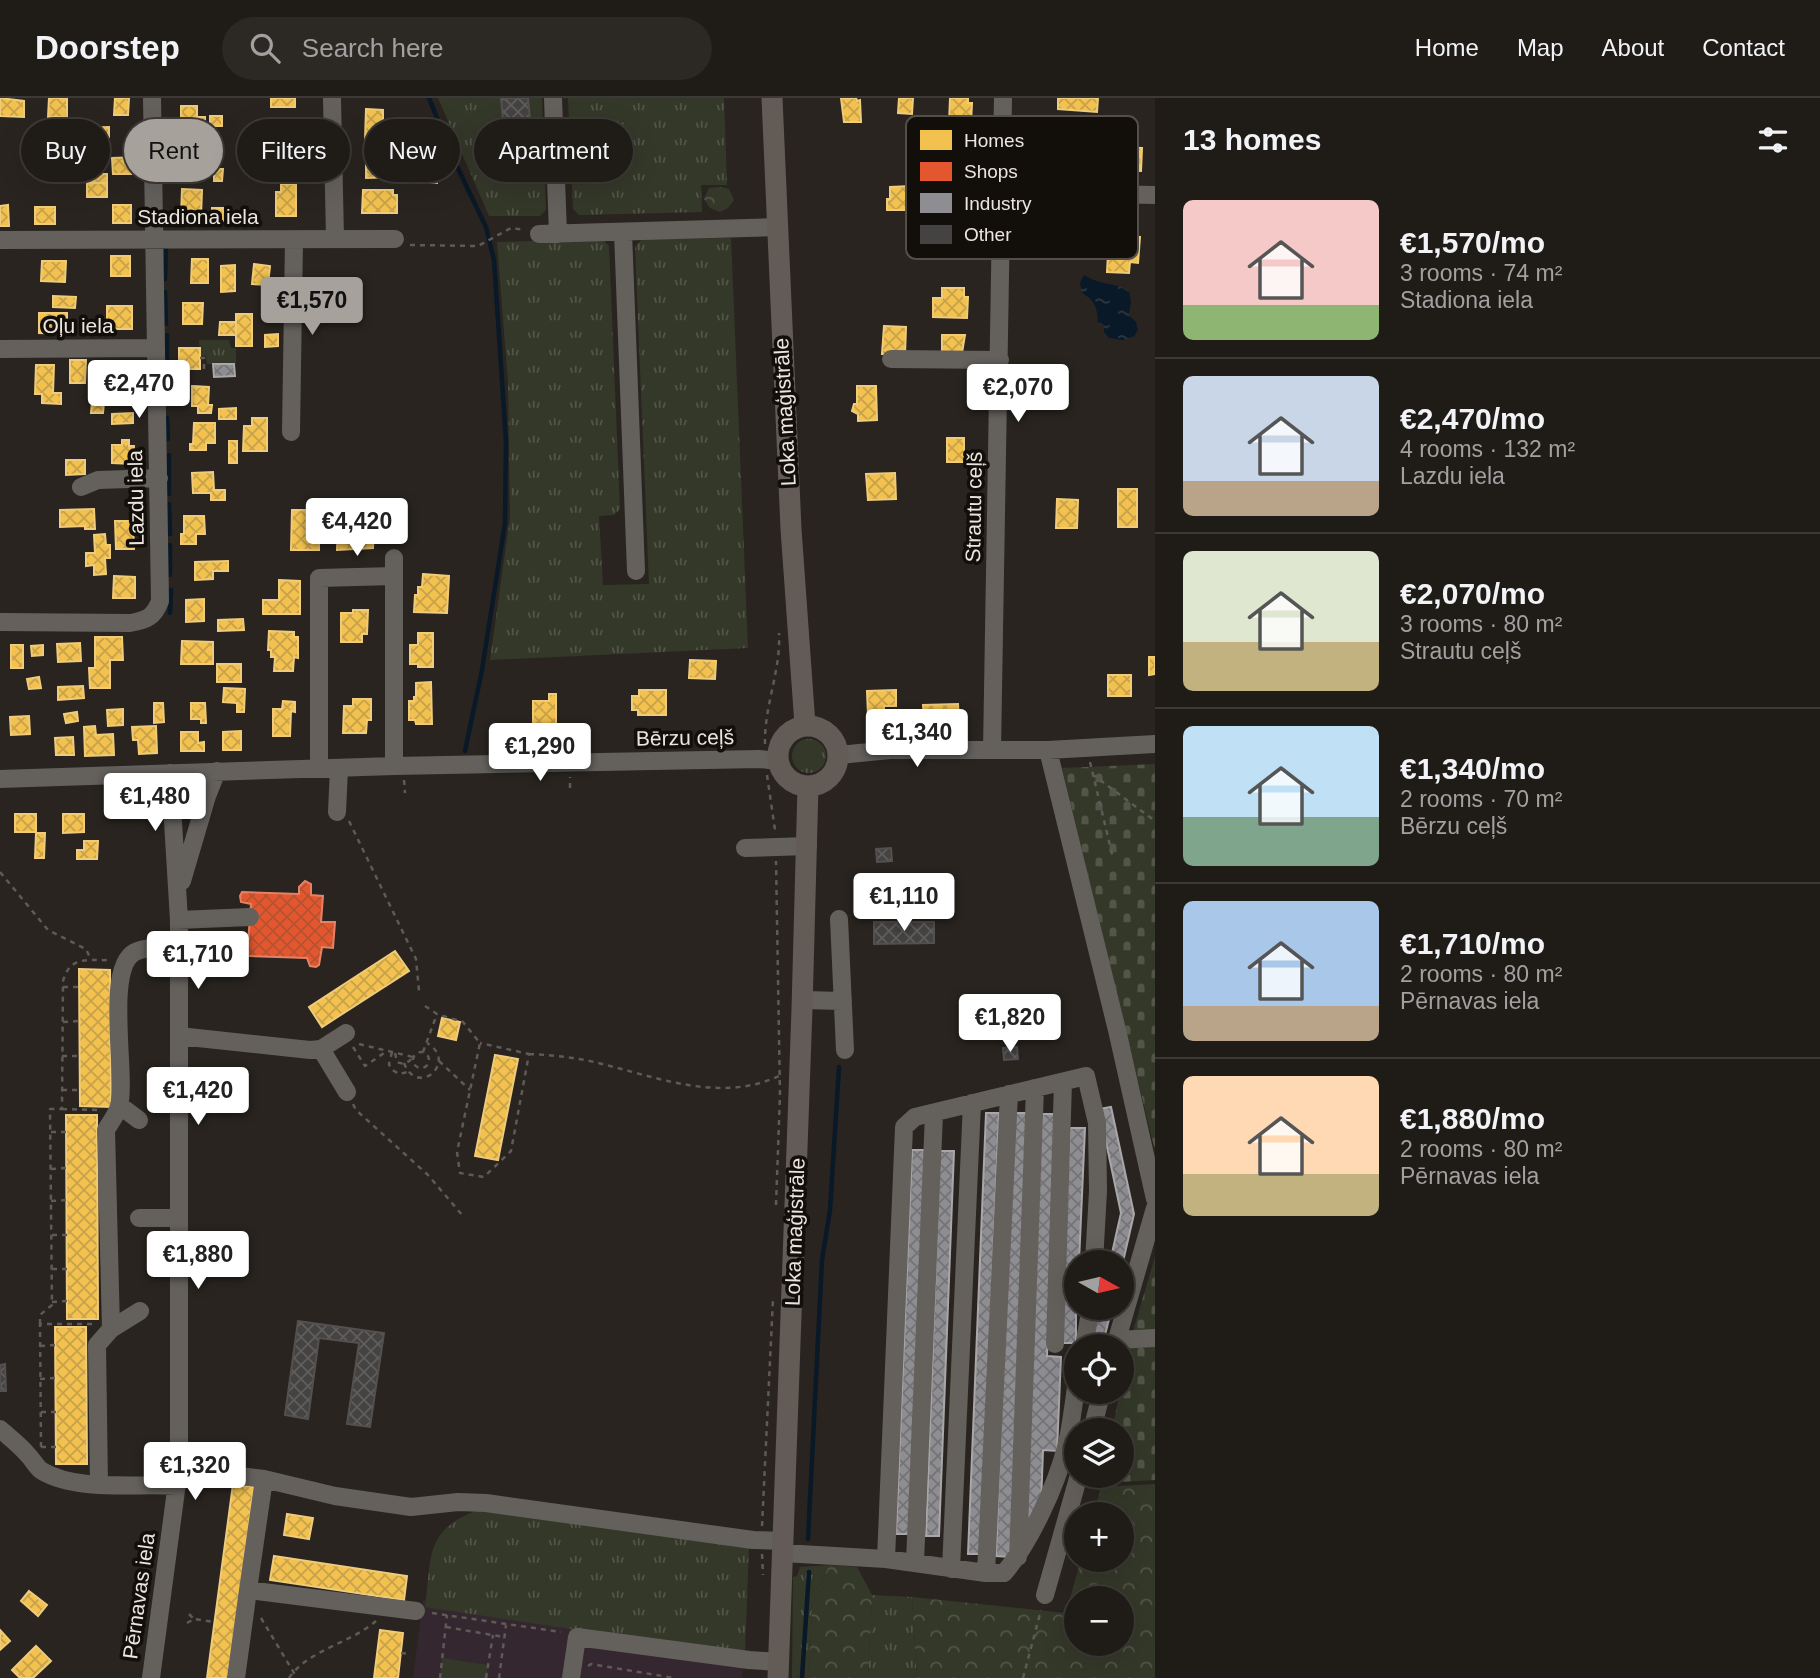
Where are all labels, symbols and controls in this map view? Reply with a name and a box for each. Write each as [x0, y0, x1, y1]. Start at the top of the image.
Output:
search box [222, 17, 712, 80]
text: Doorstep [35, 29, 180, 66]
icon: search [246, 29, 284, 67]
text: Search here [302, 33, 444, 63]
text: Home [1415, 34, 1479, 61]
text: Map [1517, 34, 1564, 61]
text: About [1602, 34, 1664, 61]
text: Contact [1702, 34, 1785, 61]
legend [906, 116, 1138, 259]
chip: Buy [21, 119, 110, 182]
chip: Rent [124, 119, 223, 182]
chip: Filters [237, 119, 350, 182]
chip: New [364, 119, 460, 182]
chip: Apartment [474, 119, 633, 182]
icon: filters [1754, 121, 1792, 159]
text: 13 homes [1183, 123, 1321, 156]
text: Homes [964, 130, 1024, 151]
text: Shops [964, 161, 1018, 182]
text: Industry [964, 193, 1032, 214]
street label: Stadiona iela [137, 205, 259, 228]
text: Other [964, 224, 1012, 245]
text: €1,570/mo [1400, 226, 1545, 259]
icon: home [1239, 228, 1323, 312]
text: 3 rooms · 74 m² [1400, 260, 1562, 286]
pin: €1,570 [255, 278, 369, 337]
text: €1,570 [277, 287, 347, 313]
text: Stadiona iela [1400, 287, 1533, 313]
street label: Oļu iela [42, 314, 114, 337]
street label: Loka maģistrāle [769, 337, 800, 487]
pin: €2,470 [82, 360, 196, 420]
pin: €2,070 [961, 364, 1075, 424]
text: €2,470 [104, 370, 174, 396]
text: €2,070 [983, 374, 1053, 400]
text: €2,470/mo [1400, 402, 1545, 435]
icon: home [1239, 404, 1323, 488]
text: 4 rooms · 132 m² [1400, 436, 1575, 462]
street label: Lazdu iela [123, 450, 148, 546]
street label: Strautu ceļš [961, 451, 986, 563]
text: Lazdu iela [1400, 463, 1505, 489]
pin: €4,420 [300, 498, 414, 558]
text: €4,420 [322, 508, 392, 534]
text: €2,070/mo [1400, 577, 1545, 610]
icon: home [1239, 579, 1323, 663]
text: 3 rooms · 80 m² [1400, 611, 1562, 637]
text: Strautu ceļš [1400, 638, 1521, 664]
pin: €1,340 [860, 710, 974, 769]
text: €1,340 [882, 719, 952, 745]
pin: €1,290 [483, 724, 597, 783]
street label: Bērzu ceļš [636, 725, 734, 750]
text: €1,290 [505, 733, 575, 759]
text: €1,340/mo [1400, 752, 1545, 785]
icon: home [1239, 754, 1323, 838]
pin: €1,480 [98, 774, 212, 833]
text: €1,480 [120, 783, 190, 809]
text: 2 rooms · 70 m² [1400, 786, 1562, 812]
text: Bērzu ceļš [1400, 813, 1507, 839]
pin: €1,110 [847, 874, 961, 933]
text: €1,110 [869, 883, 939, 909]
text: €1,710/mo [1400, 927, 1545, 960]
icon: home [1239, 929, 1323, 1013]
pin: €1,710 [141, 932, 255, 991]
text: €1,710 [163, 941, 233, 967]
text: 2 rooms · 80 m² [1400, 961, 1562, 987]
text: Pērnavas iela [1400, 988, 1539, 1014]
pin: €1,820 [953, 995, 1067, 1054]
text: €1,820 [975, 1004, 1045, 1030]
pin: €1,420 [141, 1068, 255, 1127]
text: €1,420 [163, 1077, 233, 1103]
text: €1,880/mo [1400, 1102, 1545, 1135]
icon: home [1239, 1104, 1323, 1188]
text: 2 rooms · 80 m² [1400, 1136, 1562, 1162]
street label: Loka maģistrāle [780, 1158, 809, 1306]
text: Pērnavas iela [1400, 1163, 1539, 1189]
pin: €1,880 [141, 1232, 255, 1291]
text: €1,880 [163, 1241, 233, 1267]
north arrow [1064, 1250, 1134, 1320]
map controls [1064, 1250, 1134, 1656]
button: locate [1064, 1334, 1134, 1404]
button: layers [1064, 1418, 1134, 1488]
pin: €1,320 [138, 1442, 252, 1502]
text: €1,320 [160, 1452, 230, 1478]
button: + [1064, 1502, 1134, 1572]
street label: Pērnavas iela [118, 1531, 159, 1661]
button: − [1064, 1586, 1134, 1656]

